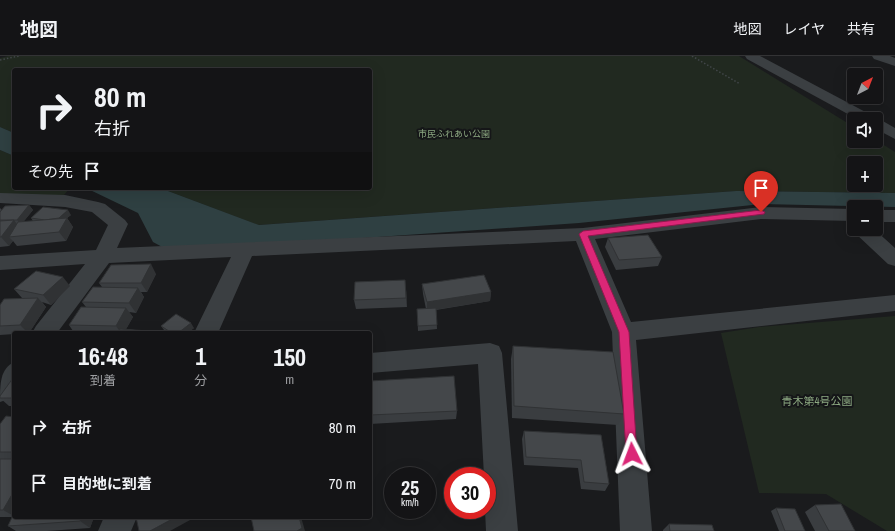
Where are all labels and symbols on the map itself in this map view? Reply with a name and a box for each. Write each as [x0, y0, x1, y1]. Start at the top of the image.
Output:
north arrow [847, 68, 883, 104]
park label: 市民ふれあい公園 [418, 128, 490, 140]
pin [744, 171, 778, 212]
park label: 青木第4号公園 [781, 394, 853, 408]
position arrow [611, 433, 653, 475]
speed limit sign: 30 [444, 467, 496, 519]

